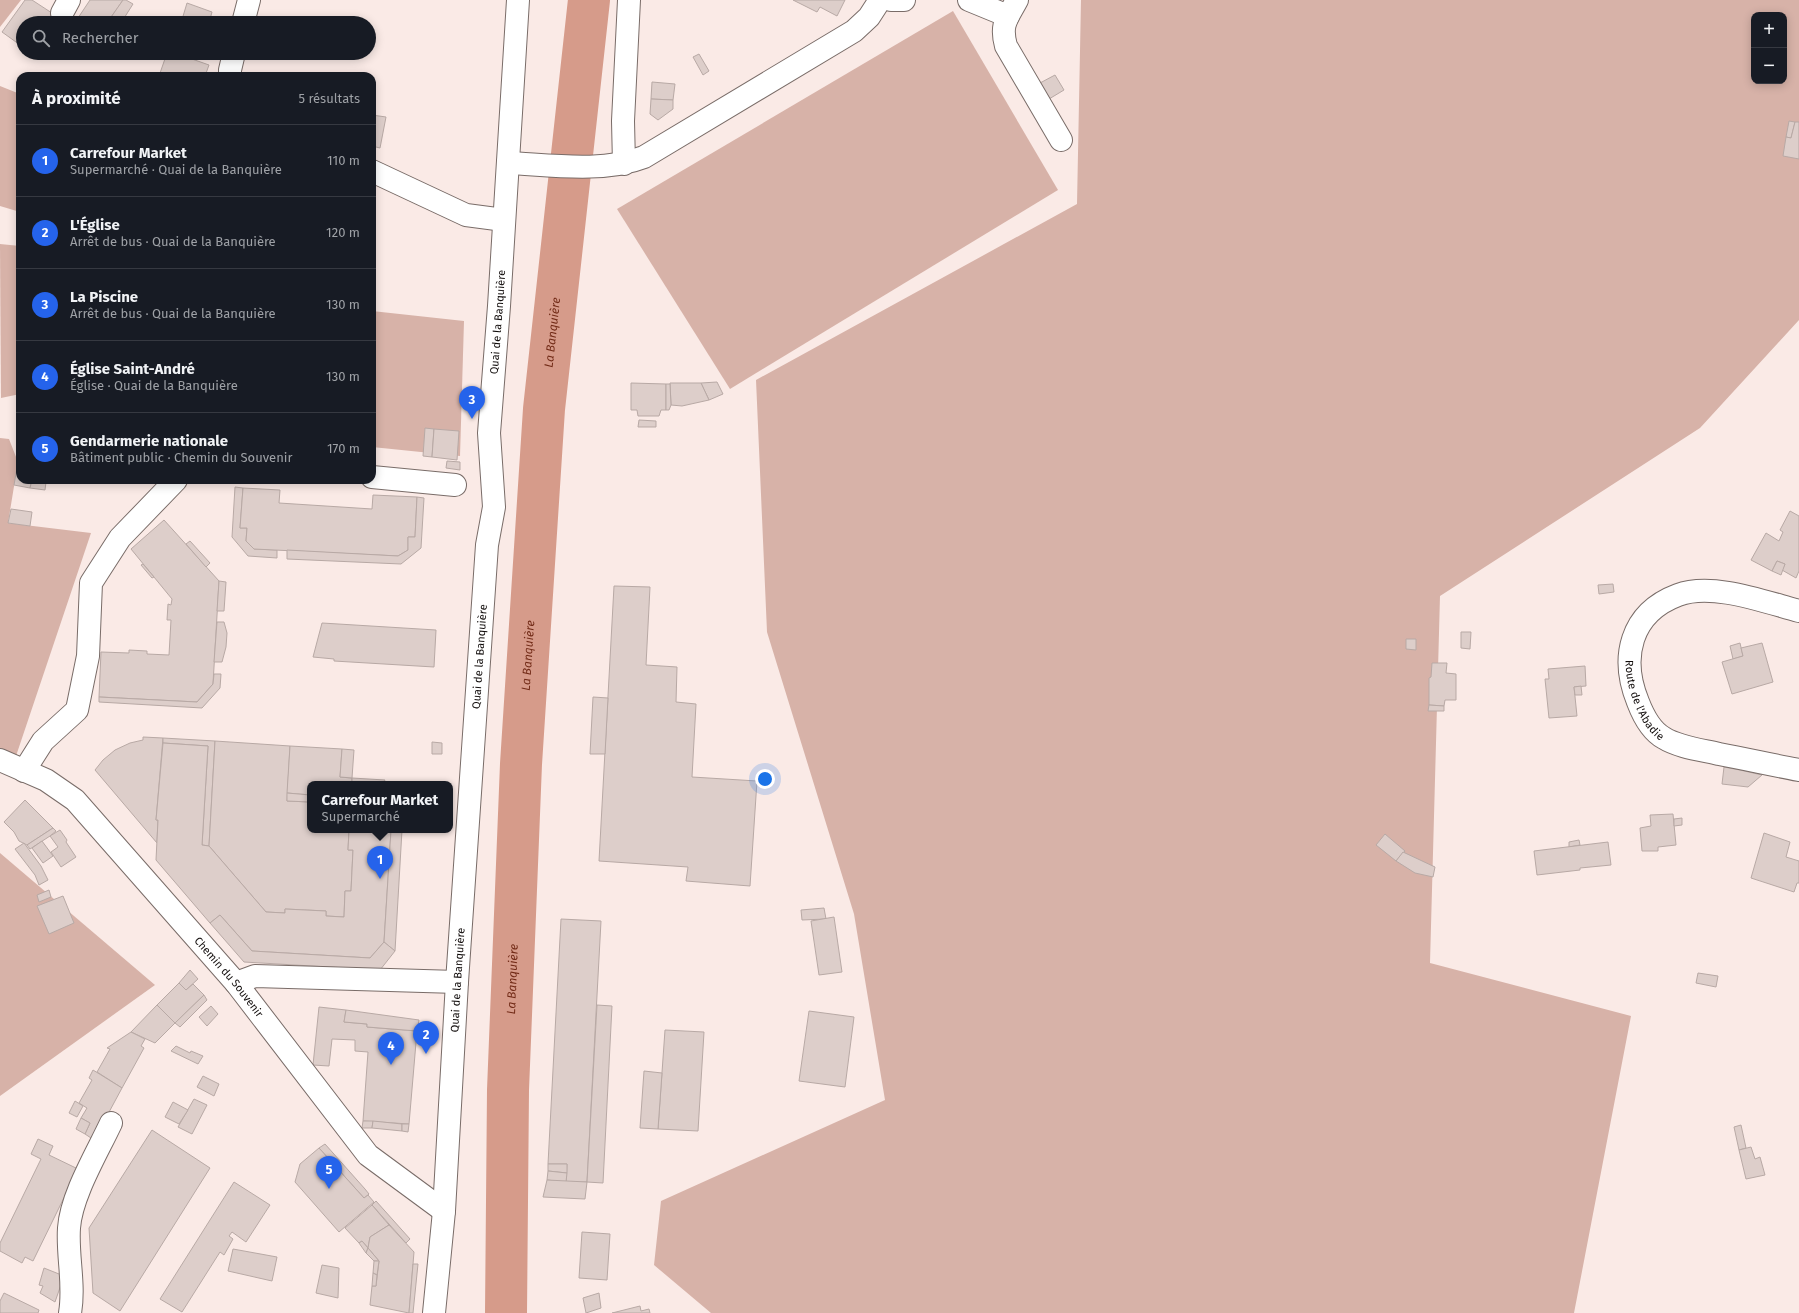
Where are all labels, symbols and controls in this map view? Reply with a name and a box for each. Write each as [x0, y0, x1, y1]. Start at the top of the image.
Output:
map controls [1751, 12, 1787, 84]
button: + [1751, 12, 1787, 48]
search box [16, 16, 376, 60]
icon: search [30, 27, 52, 49]
text: Rechercher [62, 29, 138, 47]
button: − [1751, 48, 1787, 84]
text: À proximité [32, 88, 121, 109]
text: 5 résultats [298, 91, 360, 106]
text: Carrefour Market [70, 144, 187, 162]
text: 1 [42, 153, 48, 168]
text: 110 m [327, 153, 360, 168]
text: Supermarché · Quai de la Banquière [70, 162, 282, 177]
text: L'Église [70, 216, 120, 234]
text: 2 [42, 225, 48, 240]
text: 120 m [326, 225, 360, 240]
text: Arrêt de bus · Quai de la Banquière [70, 234, 276, 249]
street label: Quai de la Banquière [487, 269, 508, 375]
text: La Piscine [70, 288, 138, 306]
text: 3 [42, 297, 48, 312]
text: 130 m [326, 297, 360, 312]
water label: La Banquière [542, 297, 563, 368]
text: Arrêt de bus · Quai de la Banquière [70, 306, 276, 321]
text: Église Saint-André [70, 360, 195, 378]
text: 4 [41, 369, 49, 384]
text: 130 m [326, 369, 360, 384]
text: Église · Quai de la Banquière [70, 378, 238, 393]
pin: 3 [459, 386, 485, 419]
text: Gendarmerie nationale [70, 432, 228, 450]
text: 5 [42, 441, 48, 456]
text: 170 m [327, 441, 360, 456]
text: Bâtiment public · Chemin du Souvenir [70, 450, 293, 465]
street label: Quai de la Banquière [469, 604, 489, 709]
water label: La Banquière [519, 620, 537, 691]
street label: Route de l'Abadie [1623, 660, 1667, 743]
your location [755, 769, 775, 789]
popup [307, 781, 453, 833]
text: Carrefour Market [322, 791, 438, 809]
text: Supermarché [322, 809, 400, 824]
pin: 1 [367, 846, 393, 879]
street label: Quai de la Banquière [448, 927, 467, 1033]
street label: Chemin du Souvenir [192, 934, 267, 1020]
water label: La Banquière [504, 944, 521, 1015]
pin: 2 [413, 1021, 439, 1054]
pin: 4 [378, 1032, 404, 1065]
pin: 5 [316, 1156, 342, 1189]

